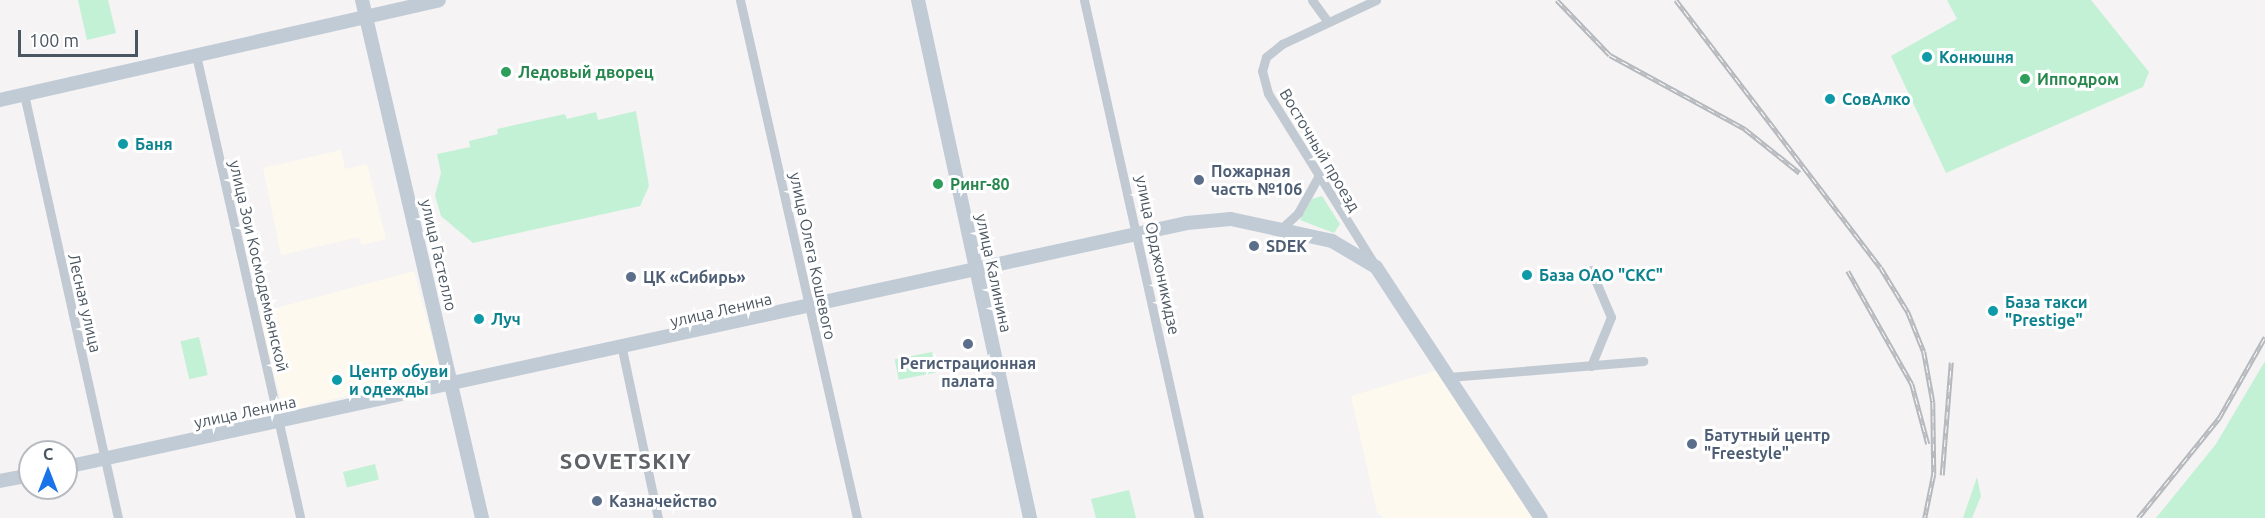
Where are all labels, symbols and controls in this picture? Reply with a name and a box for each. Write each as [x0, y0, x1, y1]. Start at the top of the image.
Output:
scale bar [21, 18, 141, 56]
text: 100 m [29, 30, 79, 50]
place label: Конюшня [1939, 47, 2014, 67]
marker: Конюшня [1920, 50, 1934, 64]
place label: Ледовый дворец [518, 62, 654, 82]
marker: Ледовый дворец [499, 65, 513, 79]
place label: Ипподром [2037, 69, 2119, 89]
marker: Ипподром [2018, 72, 2032, 86]
street label: Восточный проезд [1276, 85, 1364, 215]
place label: СовАлко [1842, 89, 1911, 109]
marker: СовАлко [1823, 92, 1837, 106]
place label: Баня [135, 134, 173, 154]
marker: Баня [116, 137, 130, 151]
street label: улица Зои Космодемьянской [225, 158, 293, 374]
place label: Пожарная часть №106 [1211, 161, 1302, 199]
street label: улица Олега Кошевого [786, 170, 840, 342]
marker: Пожарная часть №106 [1192, 173, 1206, 187]
place label: Ринг-80 [950, 174, 1010, 194]
street label: улица Орджоникидзе [1132, 174, 1184, 336]
marker: Ринг-80 [931, 177, 945, 191]
street label: улица Гастелло [417, 197, 461, 313]
street label: улица Калинина [972, 212, 1016, 334]
place label: SDEK [1266, 236, 1307, 256]
marker: SDEK [1247, 239, 1261, 253]
street label: Лесная улица [64, 252, 106, 354]
place label: База ОАО "СКС" [1539, 265, 1663, 285]
place label: ЦК «Сибирь» [643, 267, 746, 287]
marker: База ОАО "СКС" [1520, 268, 1534, 282]
marker: ЦК «Сибирь» [624, 270, 638, 284]
street label: улица Ленина [668, 289, 774, 331]
place label: База такси "Prestige" [2005, 292, 2088, 330]
marker: База такси "Prestige" [1986, 304, 2000, 318]
place label: Луч [491, 309, 521, 329]
marker: Луч [472, 312, 486, 326]
marker: Регистрационная палата [961, 337, 975, 351]
place label: Регистрационная палата [900, 353, 1036, 391]
place label: Центр обуви и одежды [349, 361, 448, 399]
marker: Центр обуви и одежды [330, 373, 344, 387]
street label: улица Ленина [192, 392, 298, 432]
place label: Батутный центр "Freestyle" [1704, 425, 1830, 463]
marker: Батутный центр "Freestyle" [1685, 437, 1699, 451]
north arrow [18, 440, 78, 500]
text: С [43, 445, 53, 463]
district label: SOVETSKIY [560, 448, 692, 474]
place label: Казначейство [609, 491, 717, 511]
marker: Казначейство [590, 494, 604, 508]

